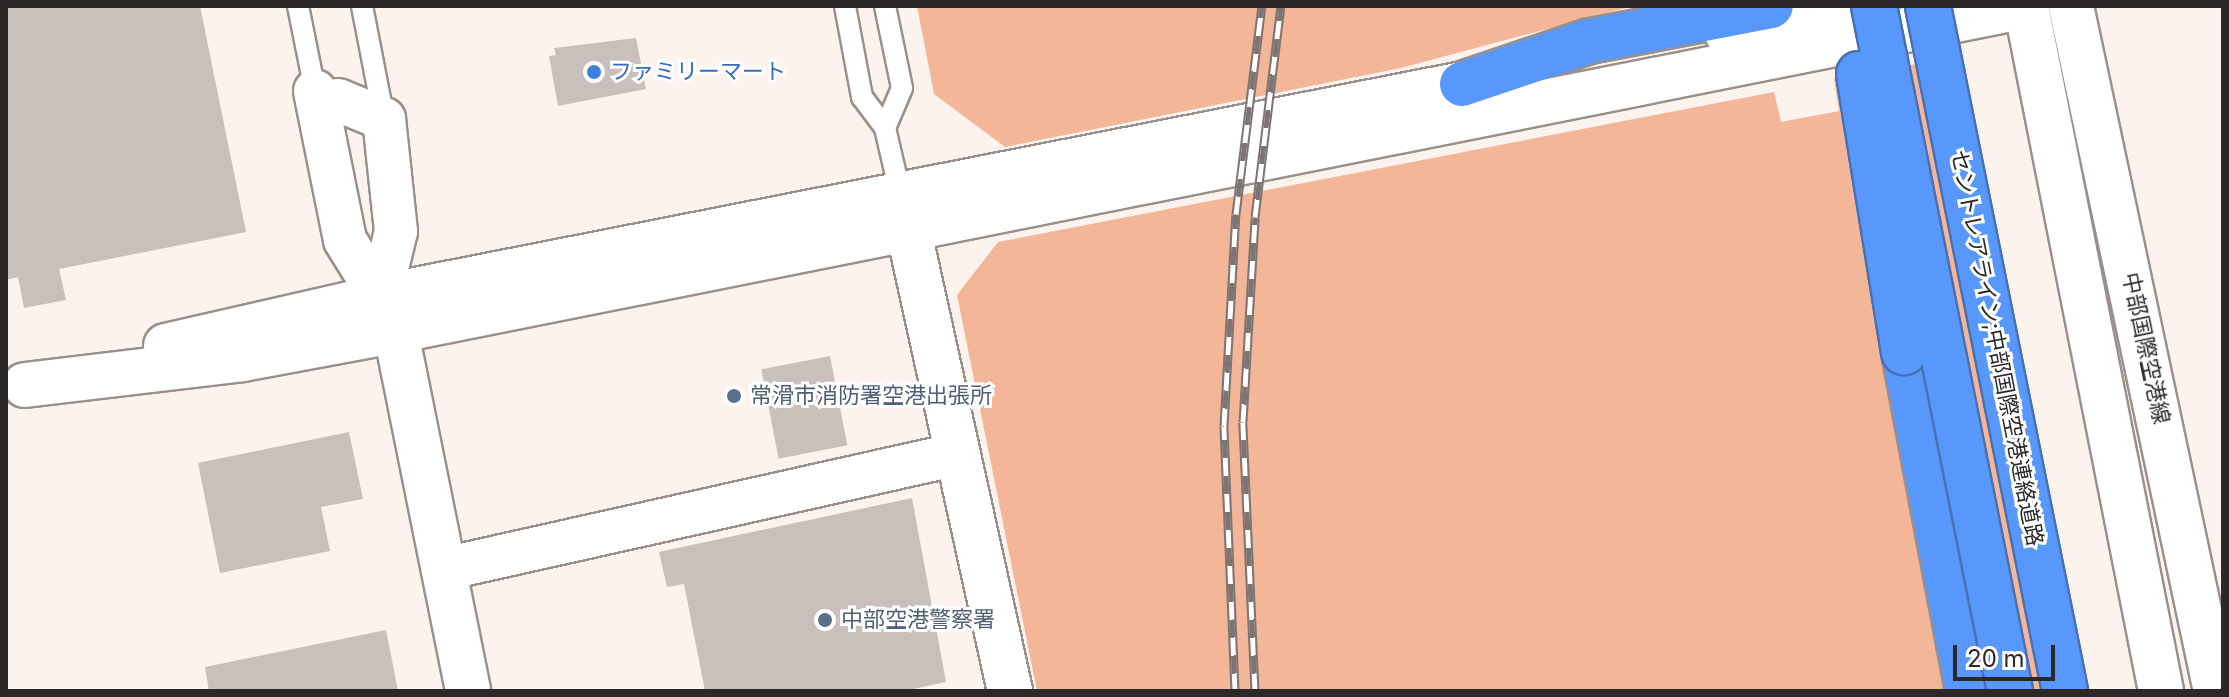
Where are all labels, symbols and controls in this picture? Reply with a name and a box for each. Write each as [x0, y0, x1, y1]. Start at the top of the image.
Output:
place label: ファミリーマート [610, 59, 786, 85]
marker: ファミリーマート [585, 63, 603, 81]
street label: セントレアライン;中部国際空港連絡道路 [1946, 148, 2048, 548]
street label: 中部国際空港線 [2117, 270, 2175, 426]
place label: 常滑市消防署空港出張所 [750, 383, 992, 409]
marker: 常滑市消防署空港出張所 [725, 387, 743, 405]
place label: 中部空港警察署 [841, 607, 995, 633]
marker: 中部空港警察署 [816, 611, 834, 629]
scale bar [1957, 629, 2059, 679]
text: 20 m [1967, 644, 2025, 673]

